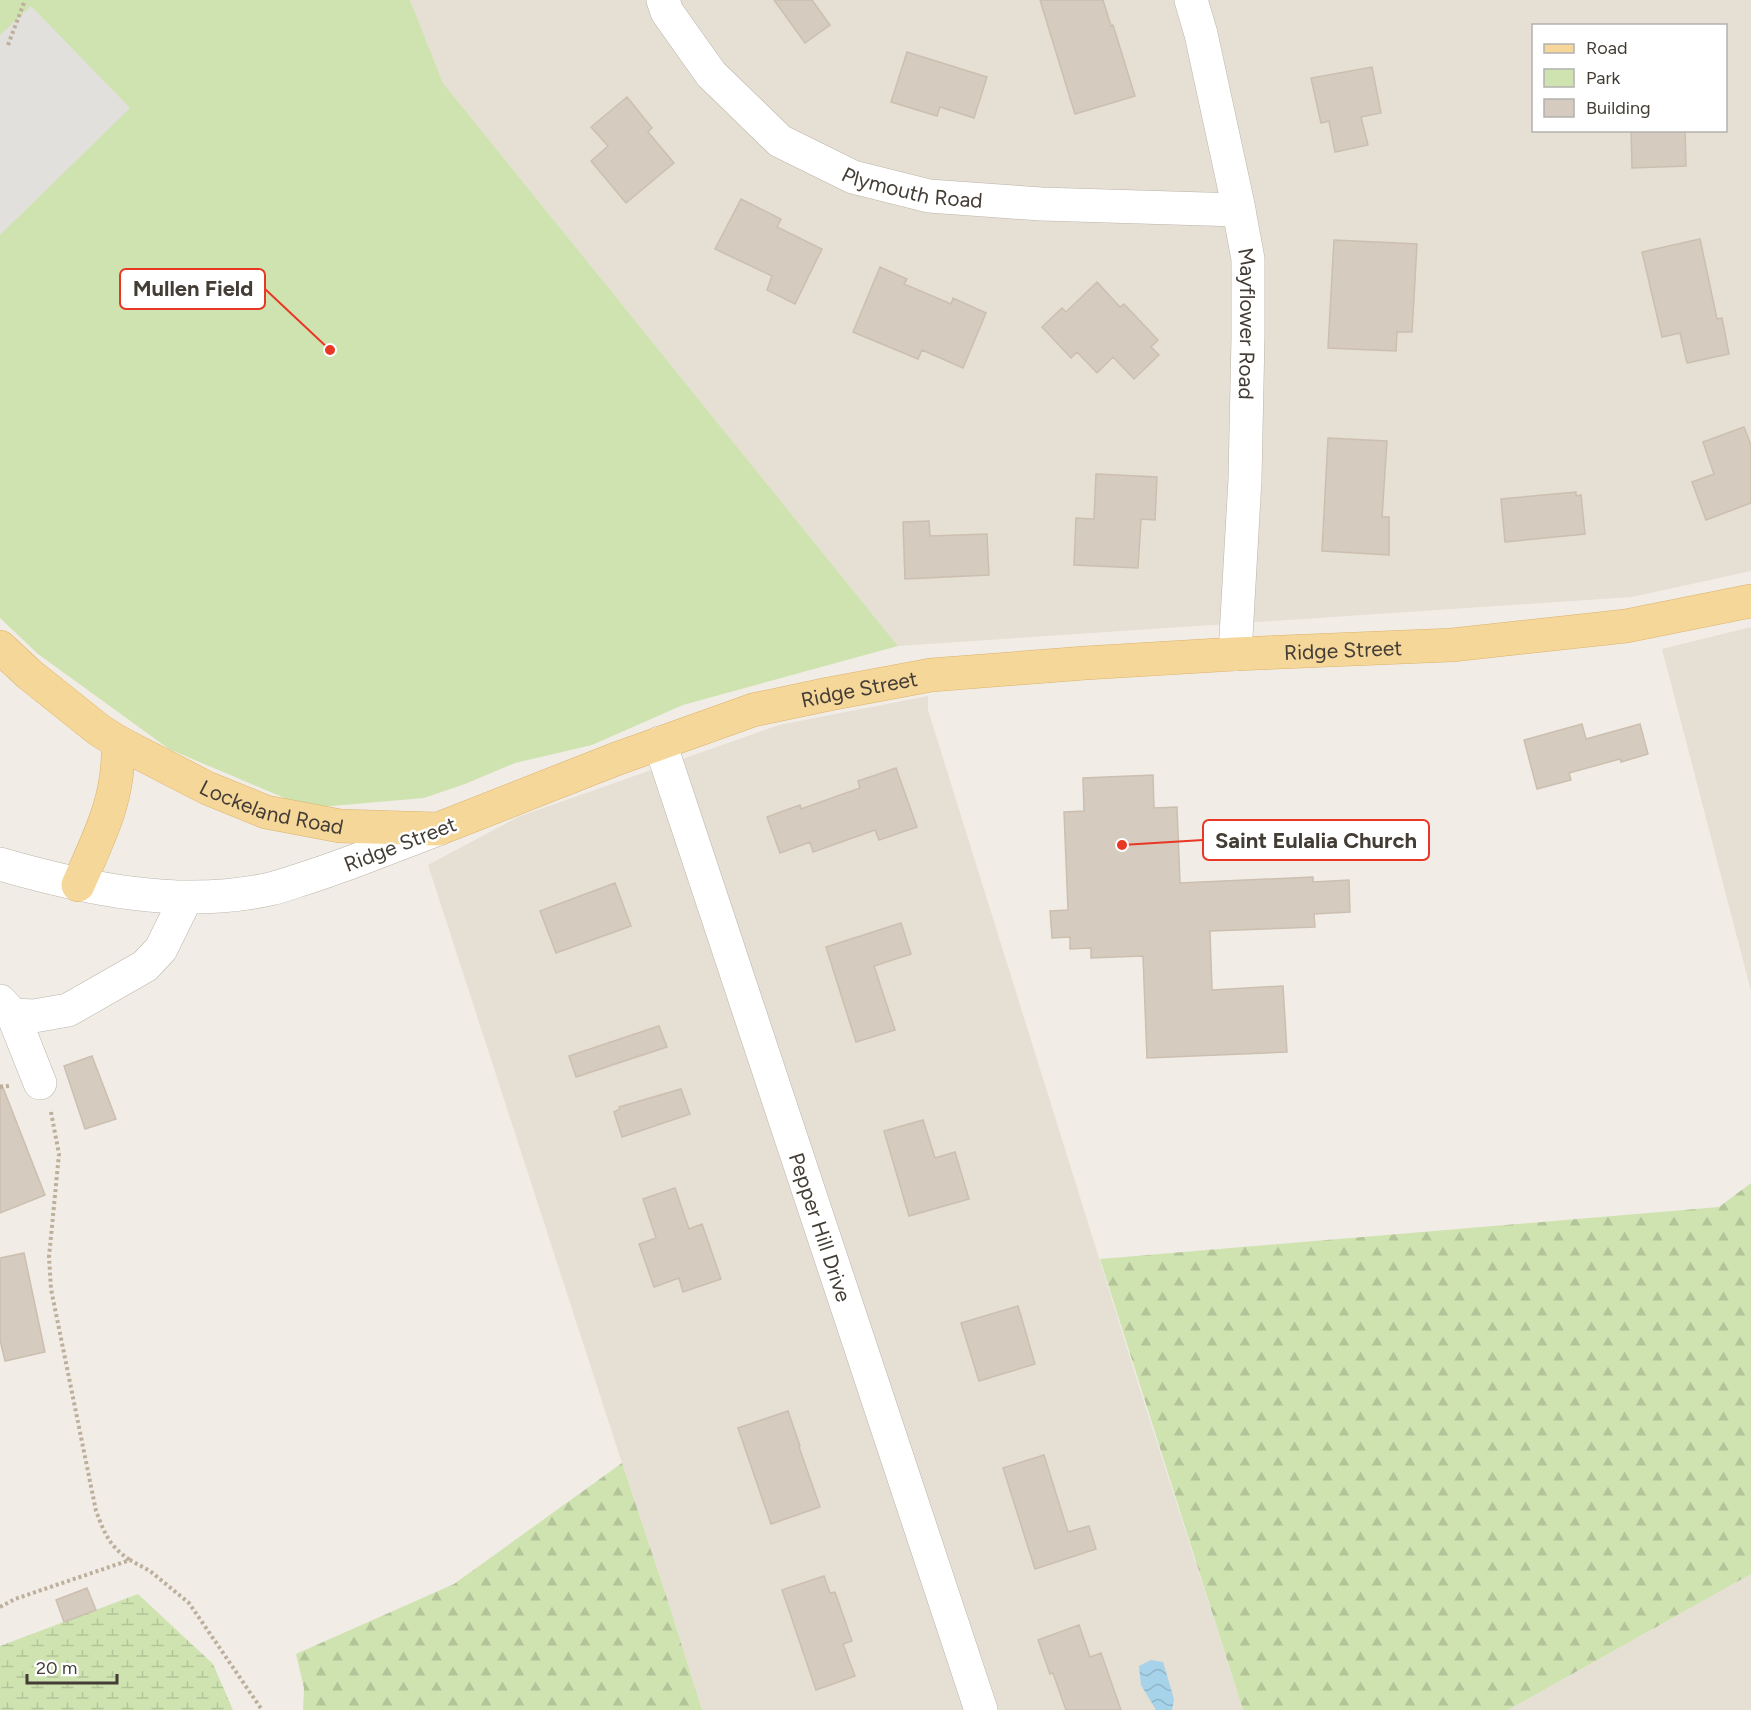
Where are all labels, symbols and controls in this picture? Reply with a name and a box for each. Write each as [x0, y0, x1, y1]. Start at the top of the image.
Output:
legend [1532, 24, 1727, 132]
text: Road [1586, 37, 1627, 59]
text: Park [1586, 67, 1621, 89]
text: Building [1586, 97, 1651, 119]
street label: Plymouth Road [838, 161, 984, 212]
street label: Mayflower Road [1234, 246, 1261, 400]
callout: Mullen Field [120, 269, 265, 309]
text: Mullen Field [133, 275, 253, 302]
street label: Ridge Street [1283, 635, 1403, 664]
street label: Ridge Street [799, 665, 920, 712]
street label: Lockeland Road [196, 774, 346, 839]
street label: Ridge Street [340, 811, 460, 877]
callout: Saint Eulalia Church [1203, 820, 1429, 860]
text: Saint Eulalia Church [1215, 827, 1417, 854]
street label: Pepper Hill Drive [784, 1149, 857, 1305]
scale bar [27, 1647, 117, 1685]
text: 20 m [36, 1657, 77, 1679]

